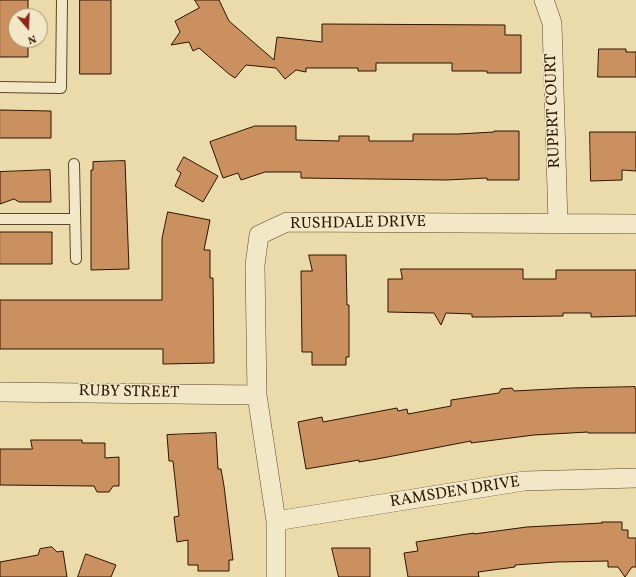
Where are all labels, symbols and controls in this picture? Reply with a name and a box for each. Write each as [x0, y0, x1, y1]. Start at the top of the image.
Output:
north arrow [8, 8, 48, 48]
text: N [26, 30, 38, 47]
street label: RUPERT COURT [542, 53, 566, 169]
street label: RUSHDALE DRIVE [290, 213, 426, 235]
street label: RUBY STREET [78, 383, 180, 403]
street label: RAMSDEN DRIVE [389, 473, 521, 513]

